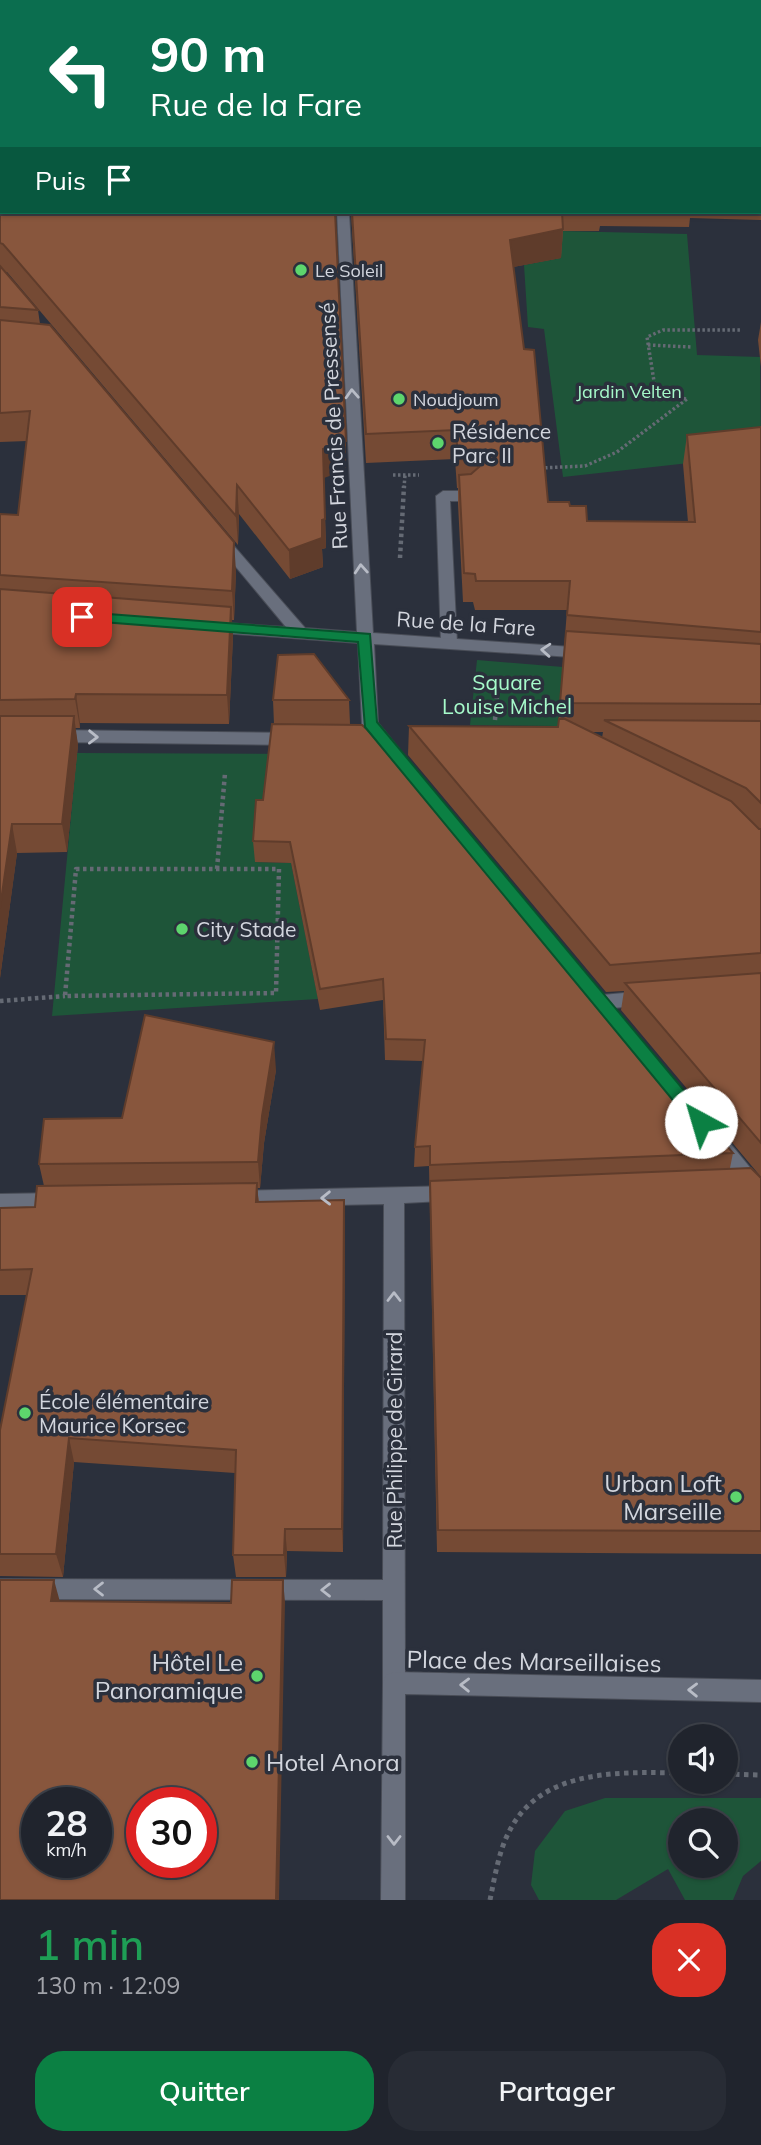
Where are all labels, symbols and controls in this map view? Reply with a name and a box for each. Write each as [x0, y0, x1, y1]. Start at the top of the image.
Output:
text: 90 m [150, 23, 266, 84]
icon: left [35, 28, 126, 119]
text: Rue de la Fare [150, 84, 362, 124]
icon: arrive [100, 161, 138, 199]
text: Puis [35, 164, 86, 197]
place label: Le Soleil [315, 259, 383, 282]
marker: Le Soleil [293, 262, 309, 278]
street label: Rue Francis de Pressensé [314, 302, 352, 550]
park label: Jardin Velten [576, 380, 682, 403]
one-way arrow [344, 388, 359, 399]
place label: Noudjoum [413, 388, 499, 411]
marker: Noudjoum [391, 391, 407, 407]
place label: Résidence Parc II [452, 418, 551, 468]
marker: Résidence Parc II [430, 435, 446, 451]
one-way arrow [354, 564, 369, 575]
pin [52, 587, 112, 647]
icon: arrive [63, 598, 101, 636]
street label: Rue de la Fare [396, 605, 536, 641]
one-way arrow [541, 643, 552, 658]
park label: Square Louise Michel [442, 669, 572, 719]
one-way arrow [88, 729, 98, 745]
place label: City Stade [196, 916, 297, 942]
marker: City Stade [174, 921, 190, 937]
position arrow [664, 1085, 738, 1159]
one-way arrow [320, 1190, 330, 1206]
one-way arrow [386, 1291, 402, 1301]
street label: Rue Philippe de Girard [381, 1332, 407, 1548]
place label: École élémentaire Maurice Korsec [39, 1388, 209, 1438]
marker: École élémentaire Maurice Korsec [17, 1405, 33, 1421]
place label: Urban Loft Marseille [604, 1468, 722, 1526]
marker: Urban Loft Marseille [728, 1489, 744, 1505]
one-way arrow [93, 1581, 104, 1597]
one-way arrow [321, 1582, 331, 1598]
street label: Place des Marseillaises [406, 1644, 662, 1678]
place label: Hôtel Le Panoramique [95, 1647, 243, 1705]
marker: Hôtel Le Panoramique [249, 1668, 265, 1684]
one-way arrow [460, 1677, 470, 1693]
one-way arrow [687, 1682, 698, 1698]
map controls [668, 1724, 738, 1878]
button: sound [668, 1724, 738, 1794]
place label: Hotel Anora [266, 1747, 400, 1777]
marker: Hotel Anora [244, 1754, 260, 1770]
speed limit sign: 30 [126, 1787, 217, 1878]
text: 28 [45, 1801, 88, 1845]
button: search [668, 1808, 738, 1878]
one-way arrow [386, 1835, 402, 1846]
text: km/h [46, 1838, 87, 1861]
text: 1 min [35, 1918, 144, 1971]
button: close [652, 1923, 726, 1997]
text: 130 m · 12:09 [35, 1971, 180, 2000]
button: Quitter [35, 2051, 374, 2131]
button: Partager [388, 2051, 726, 2131]

